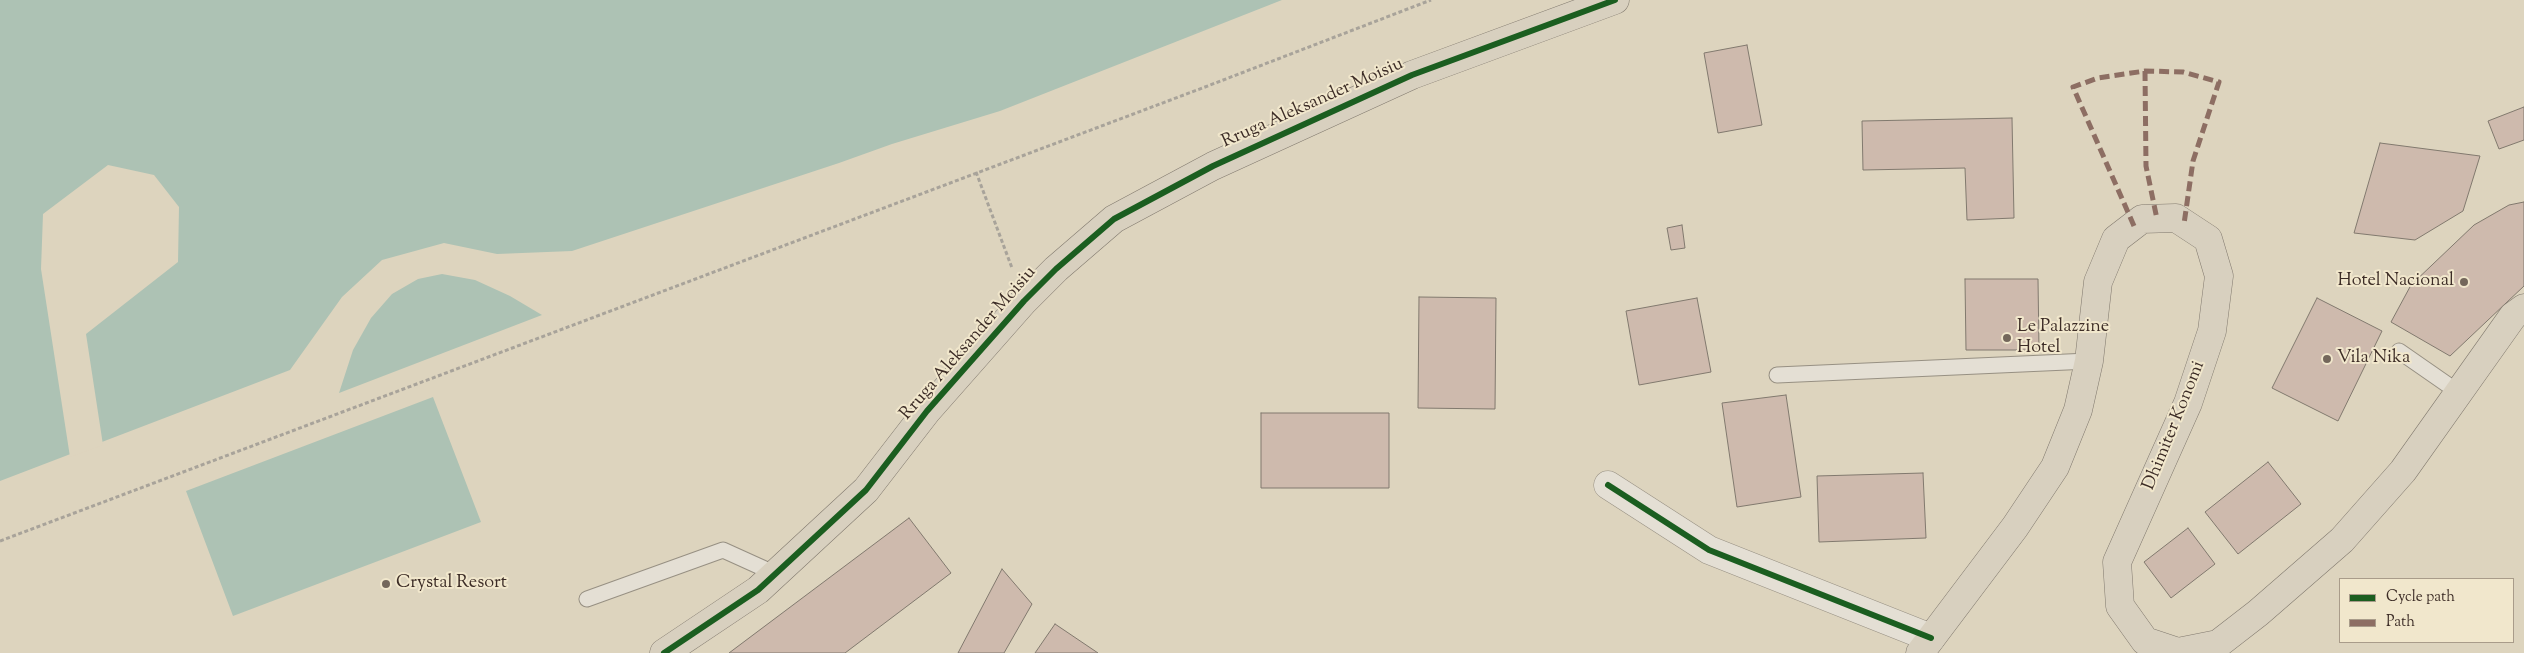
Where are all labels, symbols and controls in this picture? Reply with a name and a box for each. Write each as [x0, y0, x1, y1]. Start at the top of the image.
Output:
street label: Rruga Aleksander Moisiu [1219, 54, 1407, 154]
street label: Rruga Aleksander Moisiu [896, 263, 1042, 425]
place label: Hotel Nacional [2337, 271, 2454, 293]
marker: Hotel Nacional [2458, 276, 2470, 288]
place label: Le Palazzine Hotel [2017, 317, 2109, 359]
marker: Le Palazzine Hotel [2001, 332, 2013, 344]
place label: Vila Nika [2337, 348, 2410, 370]
marker: Vila Nika [2321, 353, 2333, 365]
street label: Dhimiter Konomi [2139, 358, 2211, 494]
place label: Crystal Resort [396, 573, 507, 595]
marker: Crystal Resort [380, 578, 392, 590]
legend [2339, 578, 2514, 643]
text: Cycle path [2386, 587, 2455, 608]
text: Path [2386, 612, 2415, 633]

